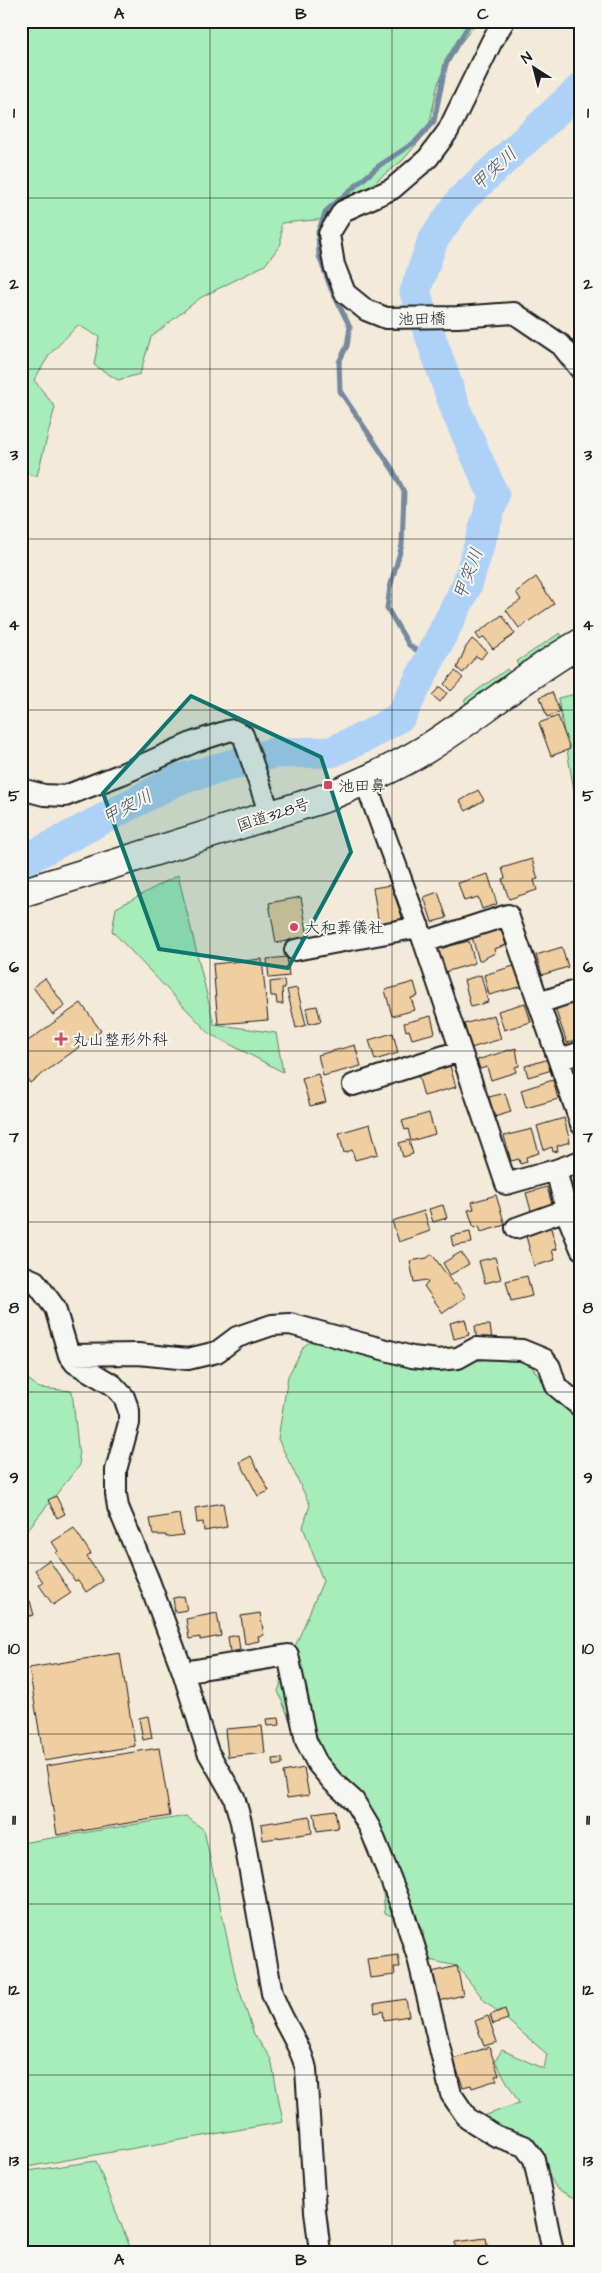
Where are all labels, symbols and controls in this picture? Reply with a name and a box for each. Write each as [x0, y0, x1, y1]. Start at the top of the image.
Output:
text: A [114, 3, 125, 25]
text: B [295, 3, 307, 25]
text: C [477, 3, 489, 25]
north arrow [510, 42, 560, 92]
text: N [518, 47, 537, 69]
text: 1 [13, 102, 16, 124]
text: 1 [587, 102, 590, 124]
water label: 甲突川 [466, 142, 523, 197]
text: 2 [8, 273, 19, 295]
text: 2 [582, 273, 593, 295]
street label: 池田橋 [398, 308, 446, 330]
text: 3 [9, 444, 19, 466]
text: 3 [583, 444, 593, 466]
water label: 甲突川 [447, 545, 489, 604]
text: 4 [9, 614, 20, 636]
text: 4 [583, 614, 594, 636]
place label: 池田鼻 [338, 775, 386, 797]
marker: 池田鼻 [322, 779, 334, 791]
water label: 甲突川 [98, 784, 157, 831]
text: 5 [8, 785, 20, 807]
text: 5 [582, 785, 594, 807]
street label: 国道328号 [234, 793, 313, 837]
place label: 大和葬儀社 [304, 917, 384, 939]
marker: 大和葬儀社 [288, 921, 300, 933]
text: 6 [9, 956, 19, 978]
text: 6 [583, 956, 593, 978]
place label: 丸山整形外科 [72, 1029, 168, 1051]
marker: 丸山整形外科 [54, 1032, 68, 1046]
text: 7 [8, 1126, 19, 1148]
text: 7 [582, 1126, 593, 1148]
text: 8 [9, 1297, 20, 1319]
text: 8 [583, 1297, 594, 1319]
text: 9 [9, 1467, 19, 1489]
text: 9 [583, 1467, 593, 1489]
text: 10 [8, 1638, 20, 1660]
text: 10 [582, 1638, 594, 1660]
text: 11 [12, 1809, 17, 1831]
text: 11 [586, 1809, 591, 1831]
text: 12 [8, 1979, 20, 2001]
text: 12 [582, 1979, 594, 2001]
text: 13 [9, 2150, 20, 2172]
text: 13 [583, 2150, 594, 2172]
text: A [114, 2249, 125, 2271]
text: B [295, 2249, 307, 2271]
text: C [477, 2249, 489, 2271]

